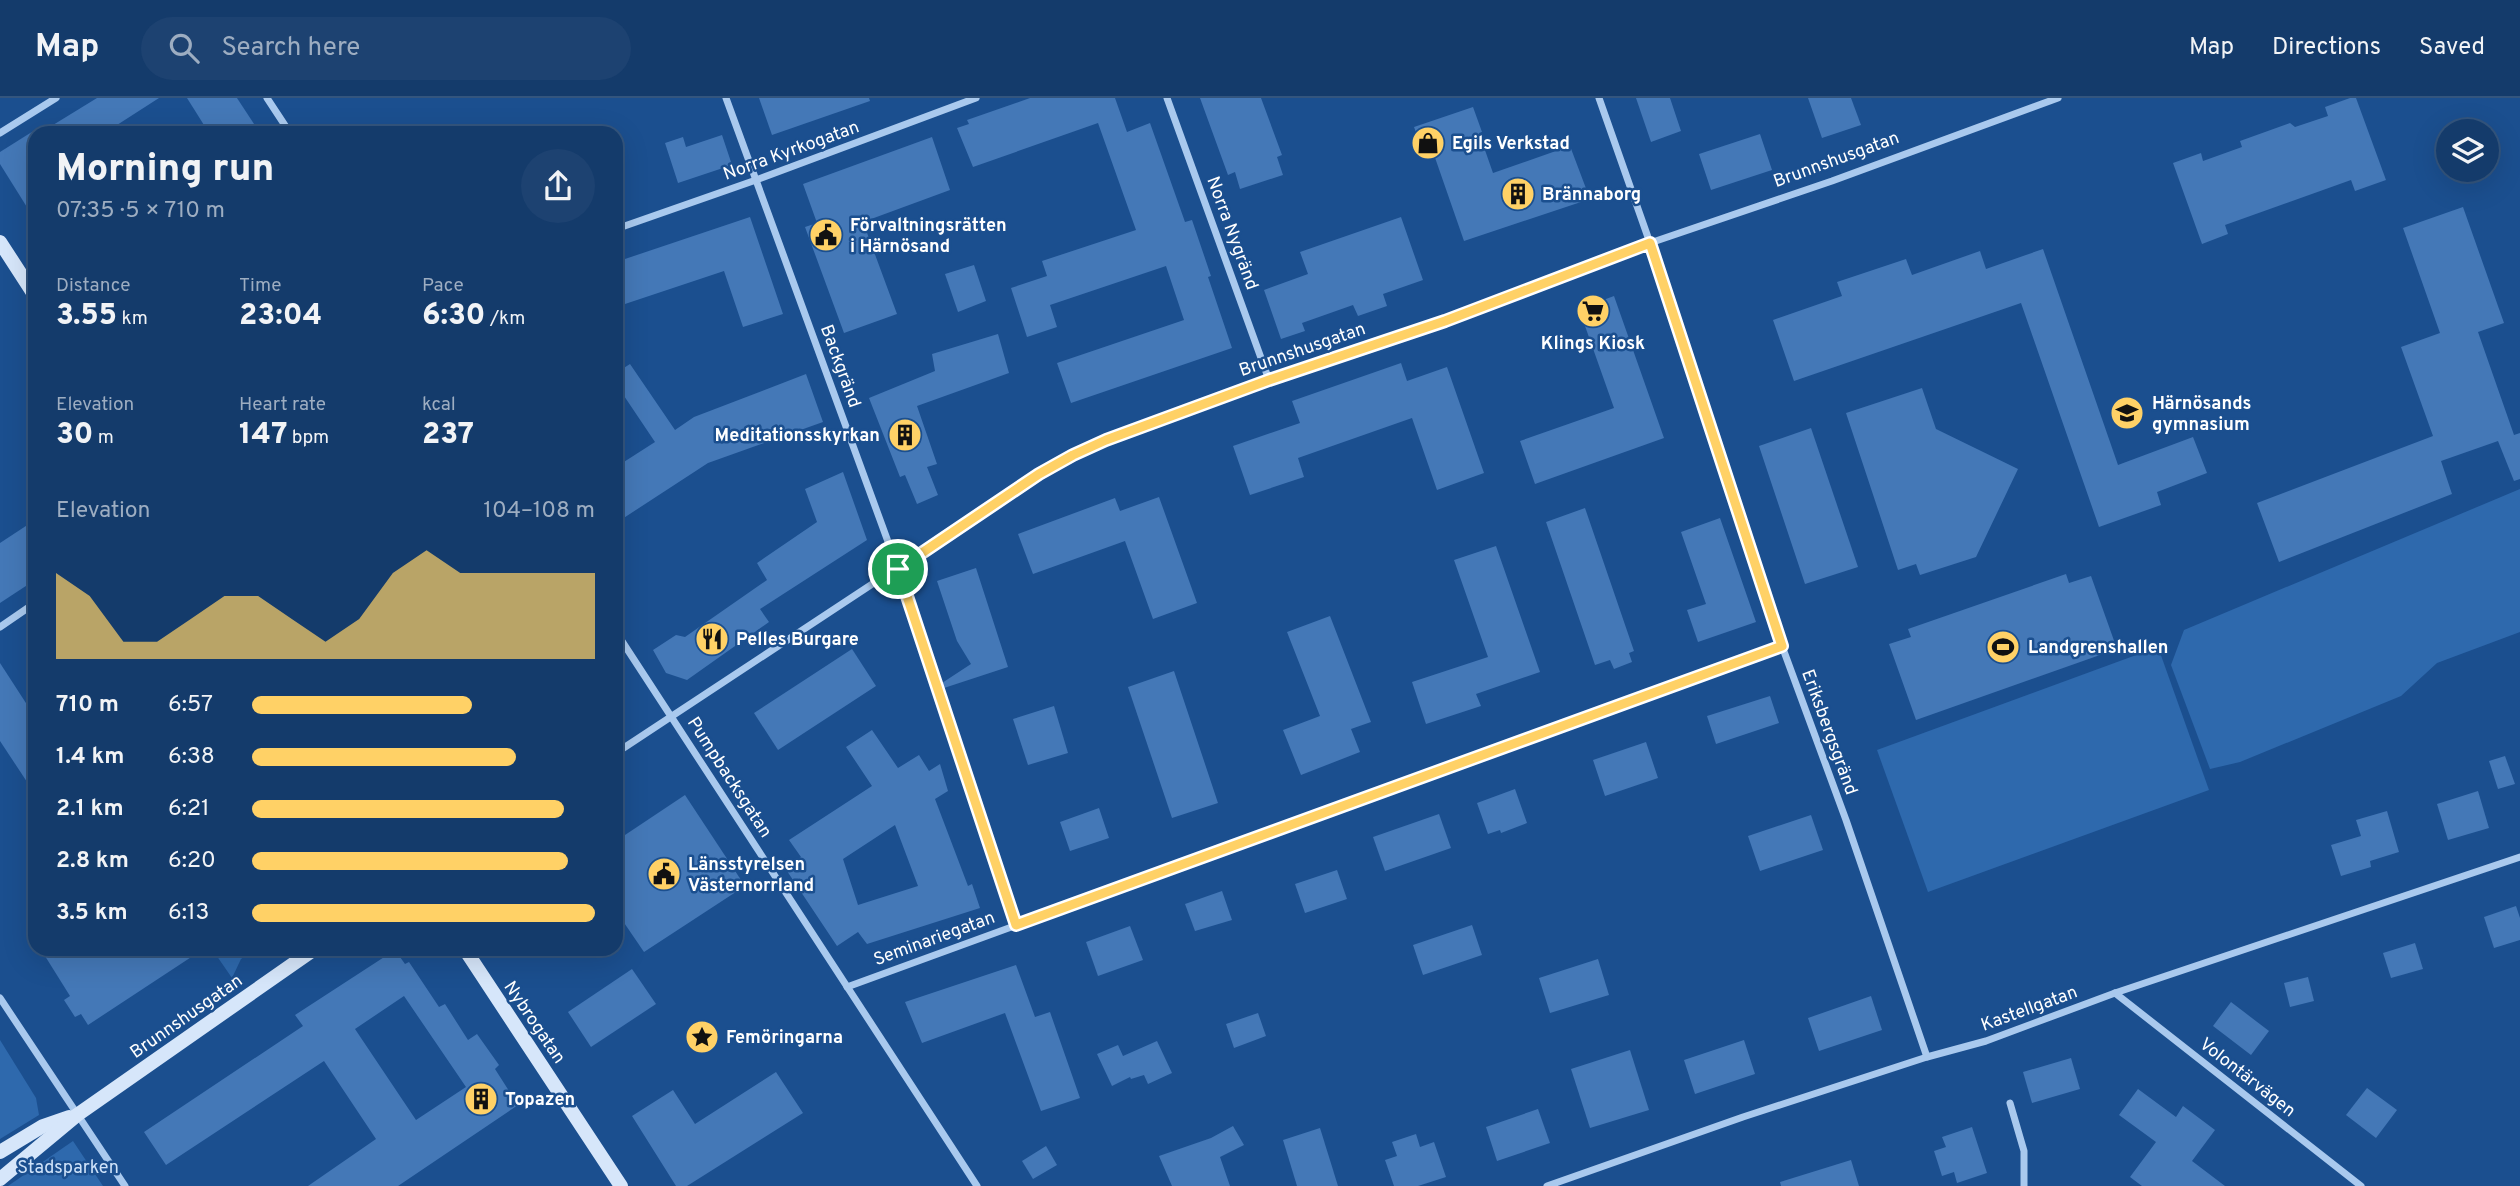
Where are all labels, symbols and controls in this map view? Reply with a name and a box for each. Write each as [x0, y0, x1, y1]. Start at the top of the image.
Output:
search box [141, 17, 631, 80]
text: Map [35, 27, 99, 69]
icon: search [165, 29, 203, 67]
text: Search here [221, 32, 360, 65]
text: Map [2189, 33, 2234, 63]
text: Directions [2272, 33, 2381, 63]
text: Saved [2419, 33, 2485, 63]
street label: Norra Kyrkogatan [720, 116, 863, 187]
map controls [2436, 119, 2499, 182]
button: layers [2436, 119, 2499, 182]
shop icon: Egils Verkstad [1409, 124, 1447, 162]
street label: Brunnshusgatan [1770, 127, 1903, 194]
place label: Egils Verkstad [1452, 133, 1570, 156]
text: Morning run [56, 146, 274, 195]
button: share [521, 149, 595, 223]
street label: Norra Nygränd [1200, 174, 1263, 293]
building icon: Brännaborg [1499, 175, 1537, 213]
place label: Brännaborg [1542, 184, 1641, 207]
text: 07:35 · 5 × 710 m [56, 197, 225, 226]
place label: Förvaltningsrätten i Härnösand [850, 215, 1007, 259]
public building icon: Förvaltningsrätten i Härnösand [807, 216, 845, 254]
text: Distance [56, 274, 131, 298]
text: Time [239, 274, 282, 298]
text: Pace [422, 274, 464, 298]
supermarket icon: Klings Kiosk [1574, 292, 1612, 330]
text: 3.55 [56, 298, 117, 335]
text: 23:04 [239, 298, 322, 335]
text: 6:30 [422, 298, 485, 335]
text: km [117, 307, 148, 331]
text: /km [485, 307, 525, 331]
street label: Brunnshusgatan [1236, 318, 1369, 383]
street label: Backgränd [814, 322, 865, 411]
place label: Klings Kiosk [1541, 333, 1645, 356]
text: Elevation [56, 393, 134, 417]
text: Heart rate [239, 393, 326, 417]
text: kcal [422, 393, 456, 417]
place label: Härnösands gymnasium [2152, 393, 2251, 437]
school or university icon: Härnösands gymnasium [2108, 394, 2146, 432]
building icon: Meditationsskyrkan [886, 416, 924, 454]
text: 30 [56, 417, 93, 454]
text: 147 [239, 417, 287, 454]
text: 237 [422, 417, 474, 454]
place label: Meditationsskyrkan [715, 425, 880, 448]
text: m [93, 426, 114, 450]
text: bpm [287, 426, 329, 450]
text: Elevation [56, 497, 151, 526]
text: 104–108 m [483, 497, 595, 526]
pin [868, 539, 928, 599]
icon: arrive [879, 550, 917, 588]
restaurant icon: Pelles Burgare [693, 620, 731, 658]
sports icon: Landgrenshallen [1984, 628, 2022, 666]
place label: Pelles Burgare [736, 629, 859, 652]
place label: Landgrenshallen [2028, 637, 2168, 660]
street label: Eriksbergsgränd [1795, 667, 1862, 798]
text: 710 m [56, 691, 119, 720]
text: 6:57 [168, 691, 213, 720]
street label: Pumpbacksgatan [681, 713, 776, 843]
text: 1.4 km [56, 743, 124, 772]
text: 6:38 [168, 743, 215, 772]
text: 2.1 km [56, 795, 124, 824]
text: 6:21 [168, 795, 210, 824]
text: 2.8 km [56, 847, 129, 876]
text: 6:20 [168, 847, 216, 876]
place label: Länsstyrelsen Västernorrland [688, 854, 814, 898]
public building icon: Länsstyrelsen Västernorrland [645, 855, 683, 893]
text: 3.5 km [56, 899, 128, 928]
text: 6:13 [168, 899, 209, 928]
street label: Seminariegatan [871, 907, 998, 972]
street label: Brunnshusgatan [126, 970, 248, 1065]
street label: Nybrogatan [498, 977, 570, 1069]
street label: Kastellgatan [1978, 981, 2081, 1037]
place icon: Femöringarna [683, 1018, 721, 1056]
place label: Femöringarna [726, 1027, 843, 1050]
street label: Volontärvägen [2194, 1033, 2300, 1123]
building icon: Topazen [462, 1080, 500, 1118]
place label: Topazen [505, 1089, 575, 1112]
park label: Stadsparken [17, 1157, 119, 1180]

